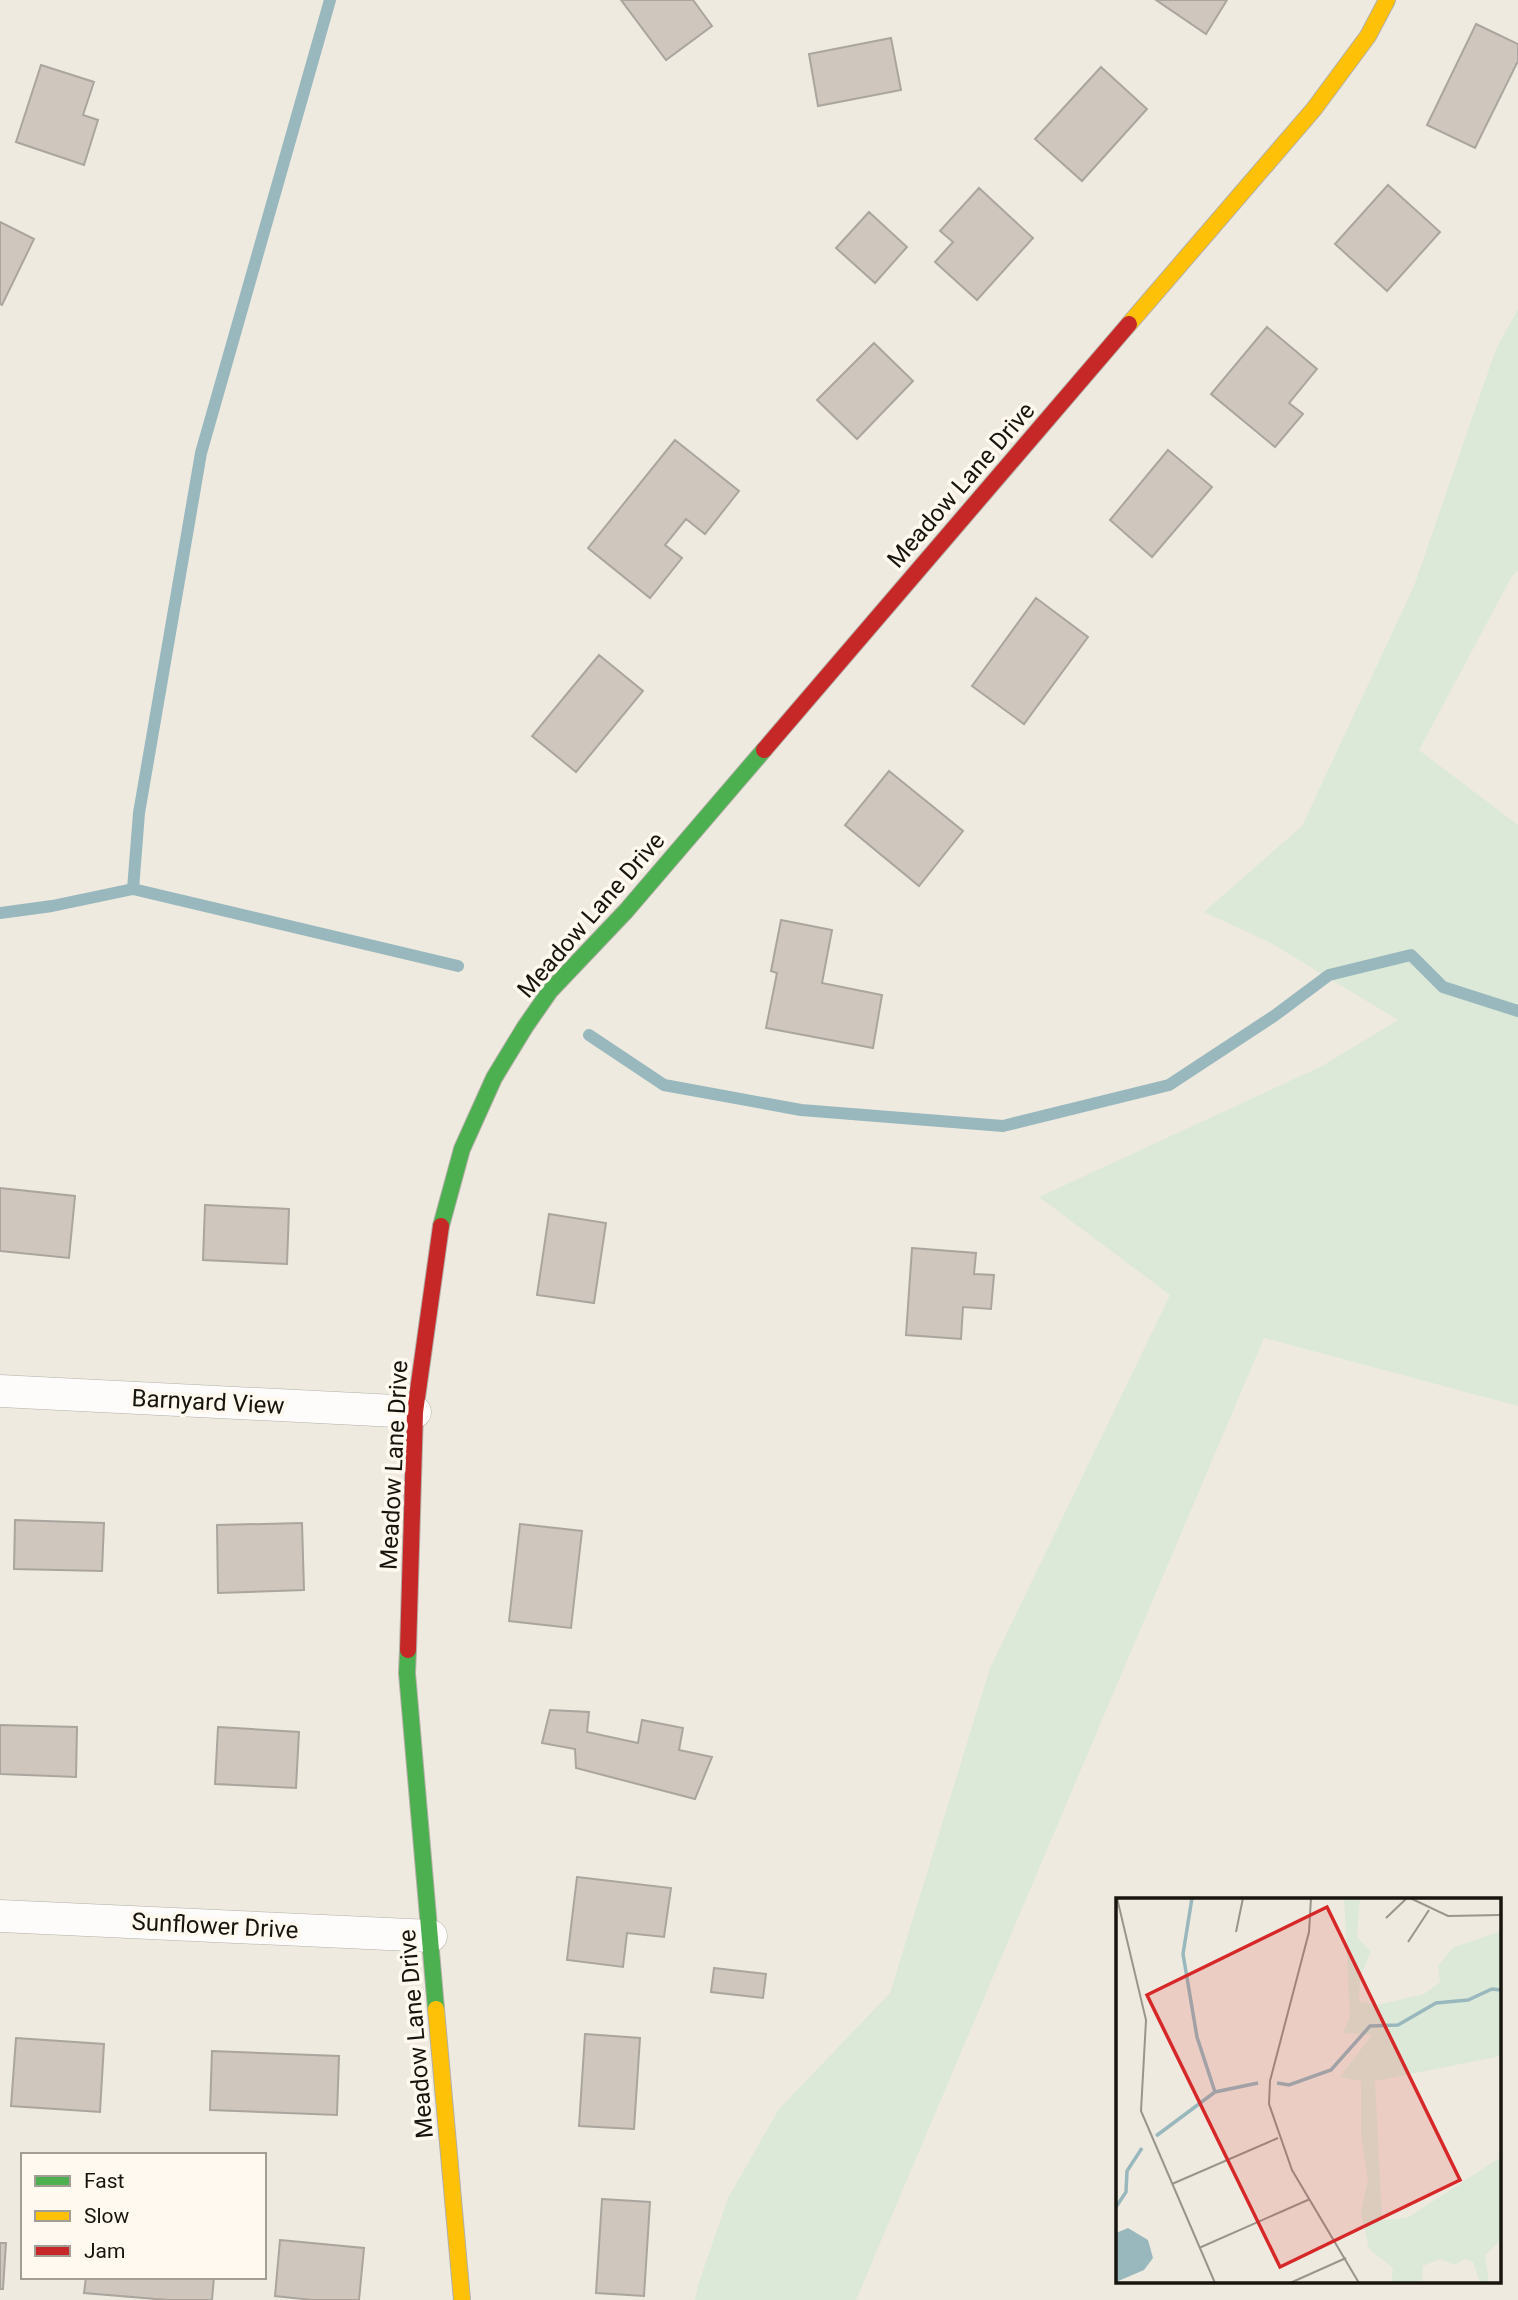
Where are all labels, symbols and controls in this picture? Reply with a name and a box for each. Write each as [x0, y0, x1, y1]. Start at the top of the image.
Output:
street label: Meadow Lane Drive [882, 397, 1040, 573]
street label: Meadow Lane Drive [512, 827, 670, 1003]
street label: Meadow Lane Drive [375, 1360, 413, 1570]
street label: Barnyard View [131, 1384, 285, 1420]
inset map [1116, 1898, 1500, 2282]
street label: Sunflower Drive [131, 1908, 299, 1944]
street label: Meadow Lane Drive [393, 1928, 439, 2140]
legend [21, 2153, 266, 2279]
text: Fast [84, 2169, 125, 2193]
text: Slow [84, 2204, 130, 2228]
text: Jam [84, 2239, 125, 2263]

